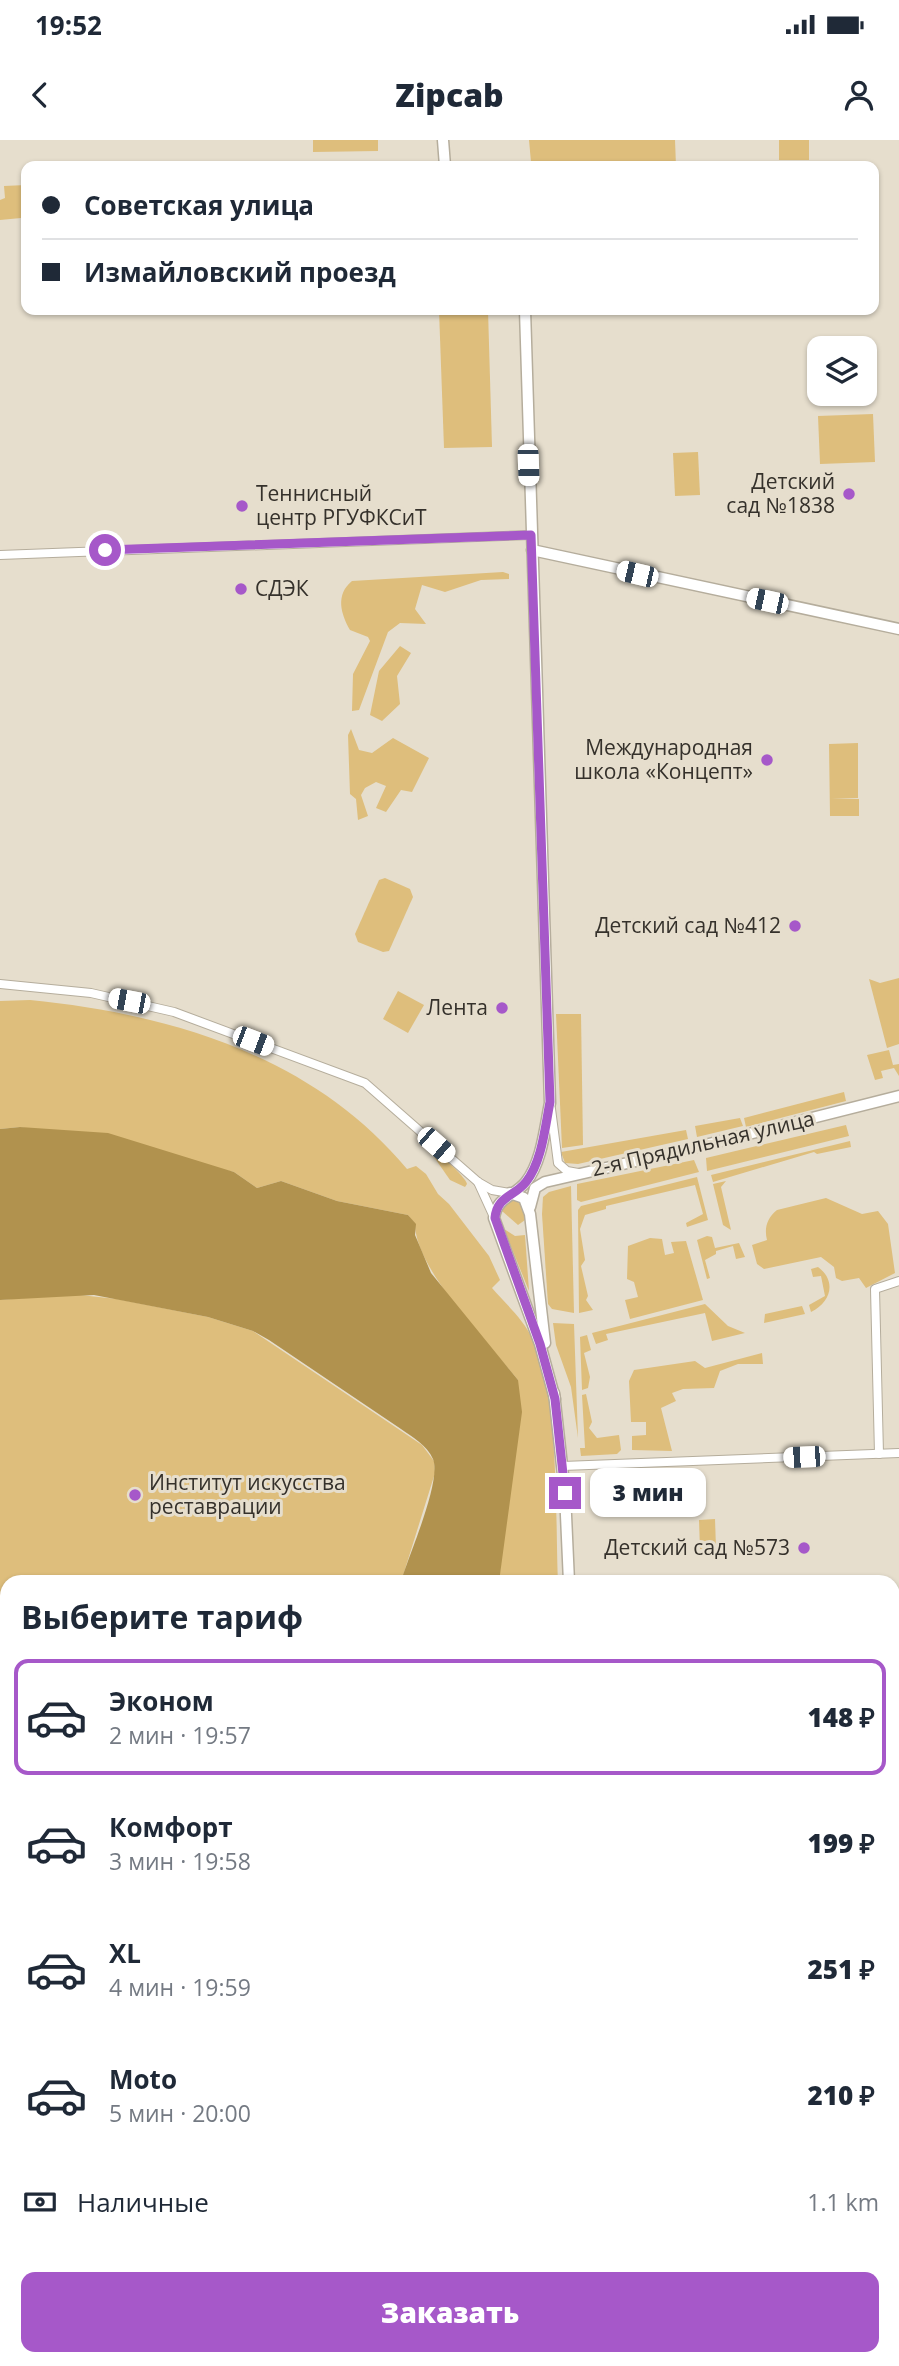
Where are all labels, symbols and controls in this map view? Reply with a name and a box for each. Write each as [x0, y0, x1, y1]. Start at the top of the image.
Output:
text: 19:52 [35, 7, 102, 43]
text: Zipcab [395, 73, 504, 116]
icon: back [21, 76, 59, 114]
icon: person [840, 76, 878, 114]
text: Советская улица [84, 187, 314, 223]
text: Измайловский проезд [84, 254, 396, 290]
map controls [807, 336, 877, 406]
button: layers [807, 336, 877, 406]
car [517, 444, 540, 486]
place label: Детский сад №1838 [726, 467, 835, 519]
place label: Теннисный центр РГУФКСиТ [256, 479, 427, 531]
marker: Детский сад №1838 [841, 486, 857, 502]
marker: Теннисный центр РГУФКСиТ [234, 498, 250, 514]
route start [89, 534, 121, 566]
car [615, 559, 660, 589]
place label: СДЭК [255, 574, 309, 602]
marker: СДЭК [233, 581, 249, 597]
car [745, 586, 790, 616]
place label: Международная школа «Концепт» [574, 733, 753, 785]
marker: Международная школа «Концепт» [759, 752, 775, 768]
place label: Детский сад №412 [595, 911, 781, 939]
marker: Детский сад №412 [787, 918, 803, 934]
car [107, 987, 152, 1015]
place label: Лента [427, 993, 488, 1021]
marker: Лента [494, 1000, 510, 1016]
car [230, 1024, 277, 1058]
street label: 2-я Прядильная улица [588, 1104, 817, 1182]
car [414, 1123, 459, 1167]
car [783, 1446, 826, 1468]
place label: Институт искусства реставрации [149, 1468, 346, 1520]
callout: 3 мин [590, 1468, 705, 1518]
text: 3 мин [613, 1476, 683, 1508]
route end [549, 1477, 581, 1509]
marker: Институт искусства реставрации [127, 1487, 143, 1503]
place label: Детский сад №573 [604, 1533, 790, 1561]
marker: Детский сад №573 [796, 1540, 812, 1556]
text: Выберите тариф [21, 1595, 303, 1638]
text: Эконом [109, 1683, 214, 1719]
icon: car [25, 1686, 88, 1749]
text: 148 ₽ [807, 1699, 875, 1735]
text: 2 мин · 19:57 [109, 1719, 251, 1751]
text: Комфорт [109, 1809, 233, 1845]
icon: car [25, 1812, 88, 1875]
text: 199 ₽ [807, 1825, 875, 1861]
text: 3 мин · 19:58 [109, 1845, 251, 1877]
text: XL [109, 1935, 141, 1971]
icon: car [25, 1938, 88, 2001]
text: 251 ₽ [807, 1951, 875, 1987]
text: 4 мин · 19:59 [109, 1971, 251, 2003]
text: Moto [109, 2061, 177, 2097]
icon: car [25, 2064, 88, 2127]
text: 210 ₽ [807, 2077, 875, 2113]
text: 5 мин · 20:00 [109, 2097, 251, 2129]
icon: cash [21, 2183, 59, 2221]
text: Наличные [77, 2184, 209, 2220]
text: 1.1 km [807, 2186, 879, 2218]
button: Заказать [21, 2272, 879, 2352]

